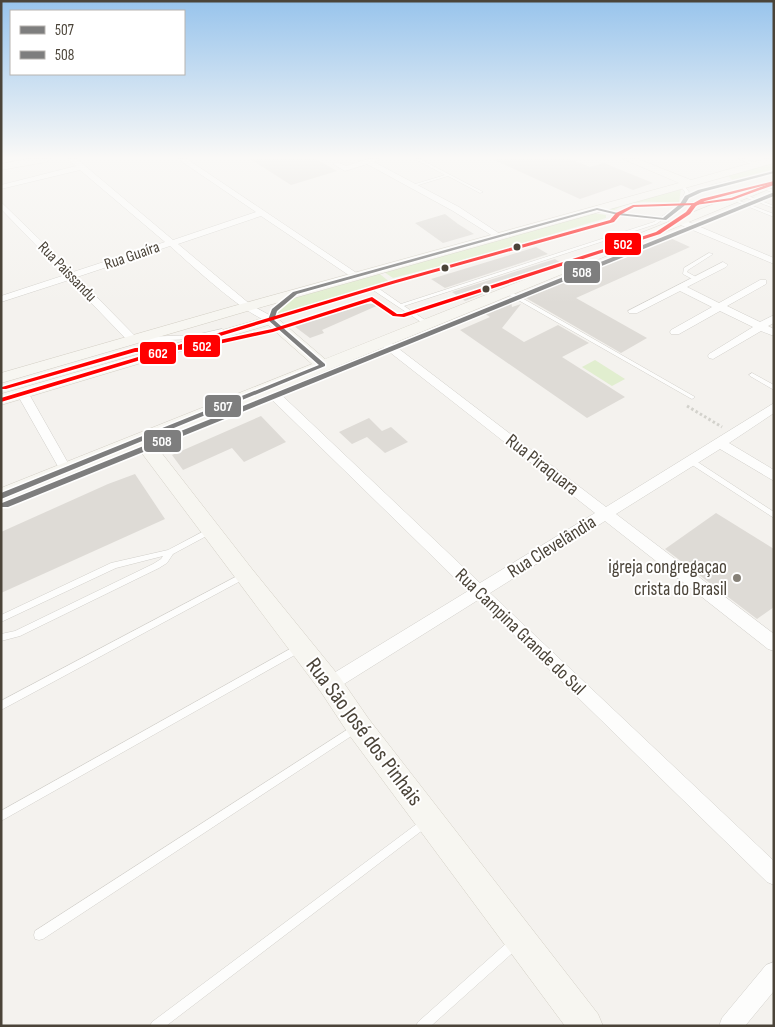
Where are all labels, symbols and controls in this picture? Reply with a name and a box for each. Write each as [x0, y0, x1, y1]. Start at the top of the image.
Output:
legend [10, 10, 185, 75]
text: 507 [55, 21, 74, 40]
text: 508 [55, 46, 74, 65]
line badge: 502 [604, 232, 642, 256]
text: 502 [614, 236, 632, 253]
street label: Rua Paissandu [34, 238, 100, 306]
street label: Rua Guaíra [102, 238, 162, 274]
unlabelled marker [512, 242, 522, 252]
line badge: 508 [563, 260, 601, 284]
unlabelled marker [440, 263, 450, 273]
text: 508 [572, 264, 592, 281]
unlabelled marker [481, 284, 491, 294]
line badge: 502 [183, 334, 221, 358]
text: 502 [193, 338, 211, 355]
line badge: 602 [139, 341, 177, 365]
text: 602 [148, 345, 168, 362]
line badge: 507 [204, 394, 242, 418]
text: 507 [214, 398, 233, 415]
line badge: 508 [143, 429, 182, 453]
street label: Rua Piraquara [501, 429, 583, 501]
text: 508 [152, 433, 172, 450]
street label: Rua Clevelândia [504, 511, 600, 583]
place label: igreja congregaçao crista do Brasil [608, 556, 727, 601]
street label: Rua Campina Grande do Sul [450, 564, 590, 700]
marker: igreja congregaçao crista do Brasil [731, 572, 743, 584]
street label: Rua São José dos Pinhais [300, 653, 428, 811]

